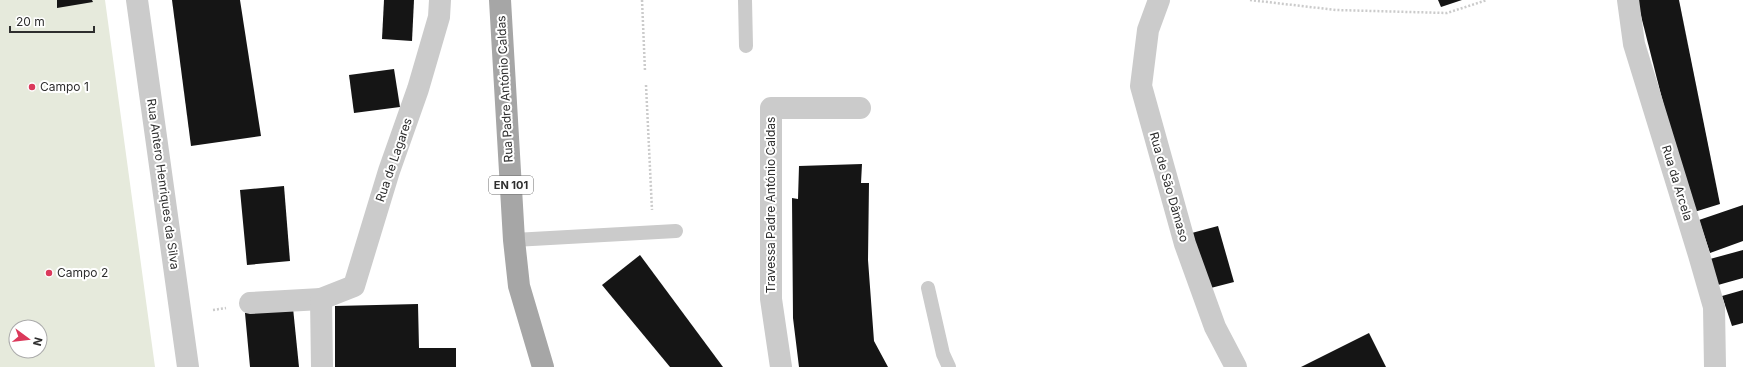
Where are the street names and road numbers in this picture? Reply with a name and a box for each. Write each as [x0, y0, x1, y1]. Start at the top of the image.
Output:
street label: Rua Padre António Caldas [493, 15, 516, 163]
street label: Rua Antero Henriques da Silva [144, 98, 183, 270]
street label: Rua de Lagares [372, 116, 415, 204]
street label: Travessa Padre António Caldas [763, 117, 778, 293]
street label: Rua de São Dâmaso [1147, 130, 1192, 244]
street label: Rua da Arcela [1659, 143, 1696, 223]
road number: EN 101 [489, 176, 533, 194]

